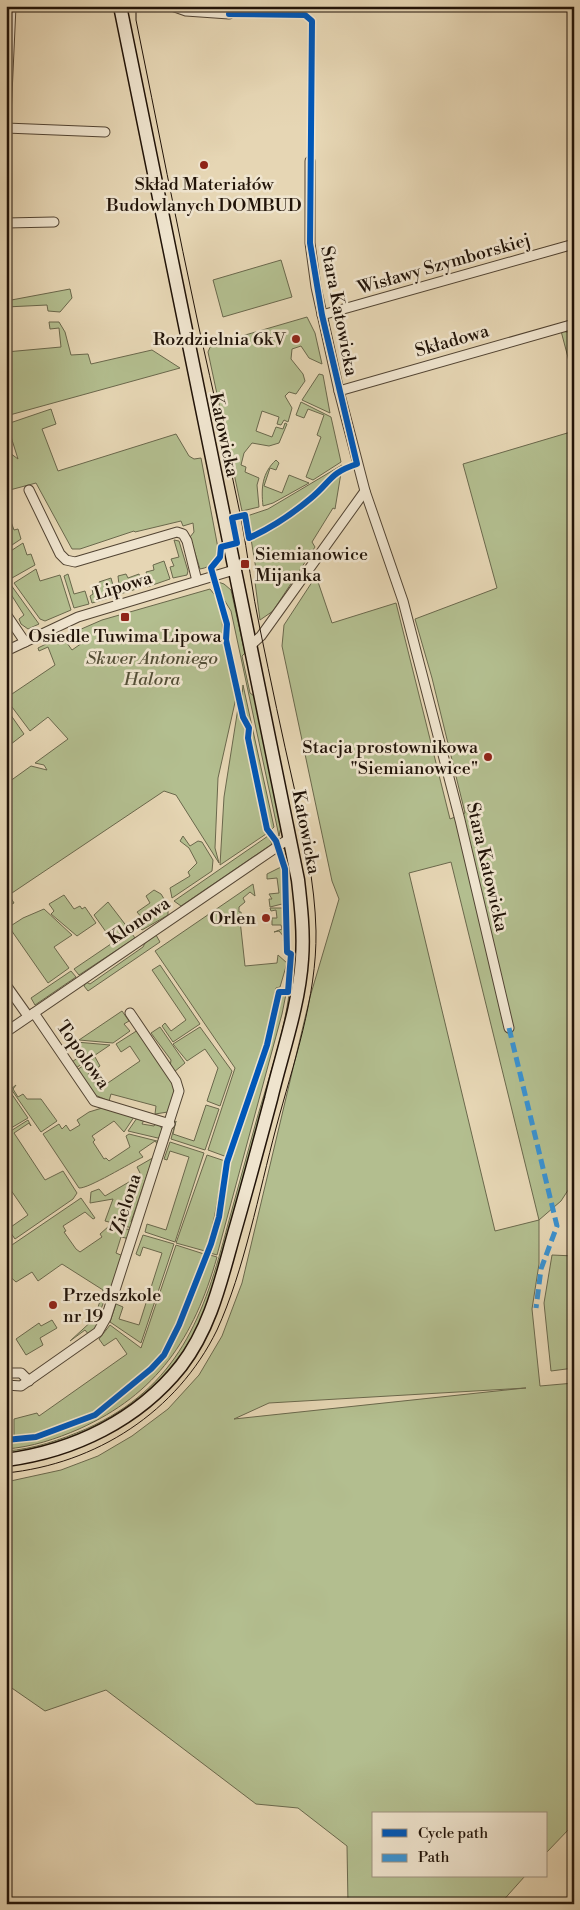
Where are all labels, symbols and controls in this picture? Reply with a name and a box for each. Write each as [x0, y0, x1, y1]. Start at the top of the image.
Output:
marker: Skład Materiałów Budowlanych DOMBUD [198, 159, 210, 171]
place label: Skład Materiałów Budowlanych DOMBUD [105, 173, 302, 217]
street label: Wisławy Szymborskiej [354, 228, 533, 300]
street label: Stara Katowicka [315, 244, 363, 379]
street label: Składowa [412, 319, 492, 363]
place label: Rozdzielnia 6kV [153, 328, 286, 351]
marker: Rozdzielnia 6kV [290, 333, 302, 345]
street label: Katowicka [204, 391, 244, 480]
place label: Siemianowice Mijanka [255, 543, 368, 587]
marker: Siemianowice Mijanka [239, 558, 251, 570]
street label: Lipowa [91, 566, 156, 606]
marker: Osiedle Tuwima Lipowa [119, 611, 131, 623]
place label: Osiedle Tuwima Lipowa [28, 625, 223, 648]
park label: Skwer Antoniego Halora [86, 647, 218, 691]
place label: Stacja prostownikowa "Siemianowice" [302, 736, 479, 780]
marker: Stacja prostownikowa "Siemianowice" [482, 751, 494, 763]
street label: Katowicka [287, 788, 326, 877]
street label: Stara Katowicka [461, 800, 513, 935]
street label: Klonowa [103, 891, 175, 950]
place label: Orlen [209, 907, 256, 930]
marker: Orlen [260, 912, 272, 924]
street label: Topolowa [51, 1016, 115, 1094]
street label: Zielona [105, 1170, 147, 1237]
place label: Przedszkole nr 19 [63, 1284, 161, 1328]
marker: Przedszkole nr 19 [47, 1299, 59, 1311]
legend [372, 1812, 548, 1878]
text: Cycle path [418, 1824, 488, 1843]
text: Path [418, 1848, 450, 1867]

